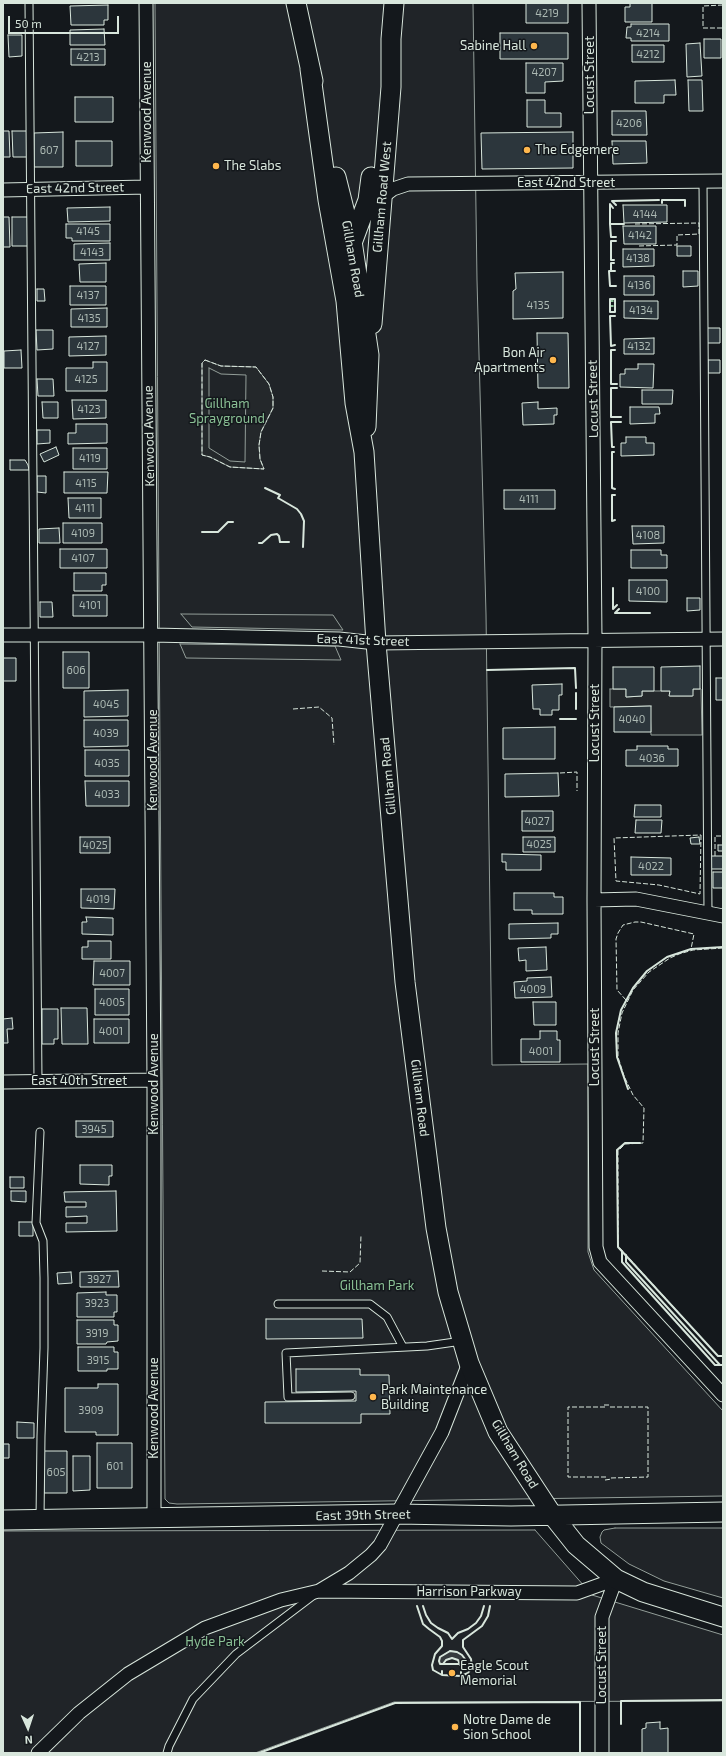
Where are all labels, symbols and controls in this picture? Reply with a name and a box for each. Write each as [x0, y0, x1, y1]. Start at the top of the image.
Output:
house number: 4219 [535, 6, 559, 20]
scale bar [10, 8, 121, 34]
text: 50 m [15, 16, 42, 30]
house number: 4214 [636, 26, 660, 40]
street label: Locust Street [582, 36, 598, 114]
place label: Sabine Hall [460, 38, 526, 54]
marker: Sabine Hall [529, 41, 539, 51]
house number: 4212 [636, 47, 660, 61]
house number: 4213 [76, 50, 100, 64]
street label: Kenwood Avenue [139, 61, 155, 163]
house number: 4207 [531, 65, 557, 79]
house number: 4206 [616, 116, 642, 130]
street label: Gillham Road West [369, 141, 395, 253]
place label: The Edgemere [535, 142, 619, 158]
house number: 607 [40, 143, 58, 157]
marker: The Edgemere [522, 145, 532, 155]
place label: The Slabs [224, 158, 281, 174]
marker: The Slabs [211, 161, 221, 171]
street label: East 42nd Street [517, 175, 615, 191]
street label: East 42nd Street [26, 179, 124, 197]
house number: 4144 [633, 207, 657, 221]
street label: Gillham Road [339, 219, 367, 299]
house number: 4145 [76, 224, 100, 238]
house number: 4142 [628, 228, 652, 242]
house number: 4143 [80, 245, 104, 259]
house number: 4138 [626, 251, 650, 265]
house number: 4136 [627, 278, 651, 292]
house number: 4137 [77, 288, 99, 302]
house number: 4135 [526, 298, 550, 312]
house number: 4134 [629, 303, 653, 317]
house number: 4135 [77, 311, 101, 325]
house number: 4127 [77, 339, 99, 353]
house number: 4132 [627, 339, 651, 353]
place label: Bon Air Apartments [475, 345, 545, 376]
marker: Bon Air Apartments [548, 355, 558, 365]
street label: Locust Street [585, 360, 601, 438]
house number: 4125 [74, 372, 98, 386]
street label: Kenwood Avenue [140, 385, 158, 487]
park label: Gillham Sprayground [189, 396, 265, 427]
house number: 4123 [77, 402, 101, 416]
house number: 4119 [79, 451, 101, 465]
house number: 4115 [75, 476, 97, 490]
house number: 4111 [519, 492, 539, 506]
house number: 4111 [75, 501, 95, 515]
house number: 4109 [71, 526, 95, 540]
house number: 4108 [636, 528, 660, 542]
house number: 4107 [71, 551, 95, 565]
house number: 4100 [636, 584, 660, 598]
house number: 4101 [79, 598, 101, 612]
street label: East 41st Street [316, 631, 410, 649]
house number: 606 [66, 663, 86, 677]
street label: Locust Street [587, 684, 603, 762]
house number: 4045 [93, 697, 119, 711]
street label: Kenwood Avenue [145, 709, 161, 811]
house number: 4040 [619, 712, 645, 726]
house number: 4039 [93, 726, 119, 740]
street label: Gillham Road [377, 736, 399, 816]
house number: 4036 [639, 751, 665, 765]
house number: 4035 [94, 756, 120, 770]
house number: 4033 [94, 787, 120, 801]
house number: 4027 [524, 814, 550, 828]
house number: 4025 [526, 837, 552, 851]
house number: 4025 [82, 838, 108, 852]
house number: 4022 [638, 859, 664, 873]
house number: 4019 [86, 892, 110, 906]
house number: 4007 [99, 966, 125, 980]
house number: 4009 [520, 982, 546, 996]
house number: 4005 [99, 995, 125, 1009]
street label: Locust Street [587, 1008, 603, 1086]
house number: 4001 [99, 1024, 123, 1038]
street label: Kenwood Avenue [146, 1033, 162, 1135]
house number: 4001 [529, 1044, 553, 1058]
street label: Gillham Road [408, 1058, 432, 1138]
street label: East 40th Street [31, 1073, 127, 1089]
house number: 3945 [81, 1122, 107, 1136]
house number: 3927 [87, 1272, 111, 1286]
park label: Gillham Park [340, 1278, 414, 1294]
house number: 3923 [85, 1296, 109, 1310]
house number: 3919 [85, 1326, 109, 1340]
house number: 3915 [87, 1353, 109, 1367]
street label: Kenwood Avenue [146, 1357, 162, 1459]
place label: Park Maintenance Building [381, 1382, 487, 1413]
marker: Park Maintenance Building [368, 1392, 378, 1402]
house number: 3909 [78, 1403, 104, 1417]
street label: Gillham Road [488, 1417, 542, 1491]
house number: 601 [106, 1459, 124, 1473]
house number: 605 [47, 1465, 65, 1479]
street label: East 39th Street [315, 1506, 411, 1524]
street label: Harrison Parkway [416, 1584, 522, 1600]
street label: Locust Street [594, 1626, 610, 1704]
park label: Hyde Park [185, 1634, 245, 1650]
place label: Eagle Scout Memorial [460, 1658, 529, 1689]
marker: Eagle Scout Memorial [447, 1668, 457, 1678]
north arrow [8, 1708, 48, 1748]
place label: Notre Dame de Sion School [463, 1712, 551, 1743]
marker: Notre Dame de Sion School [450, 1722, 460, 1732]
text: N [24, 1734, 33, 1747]

